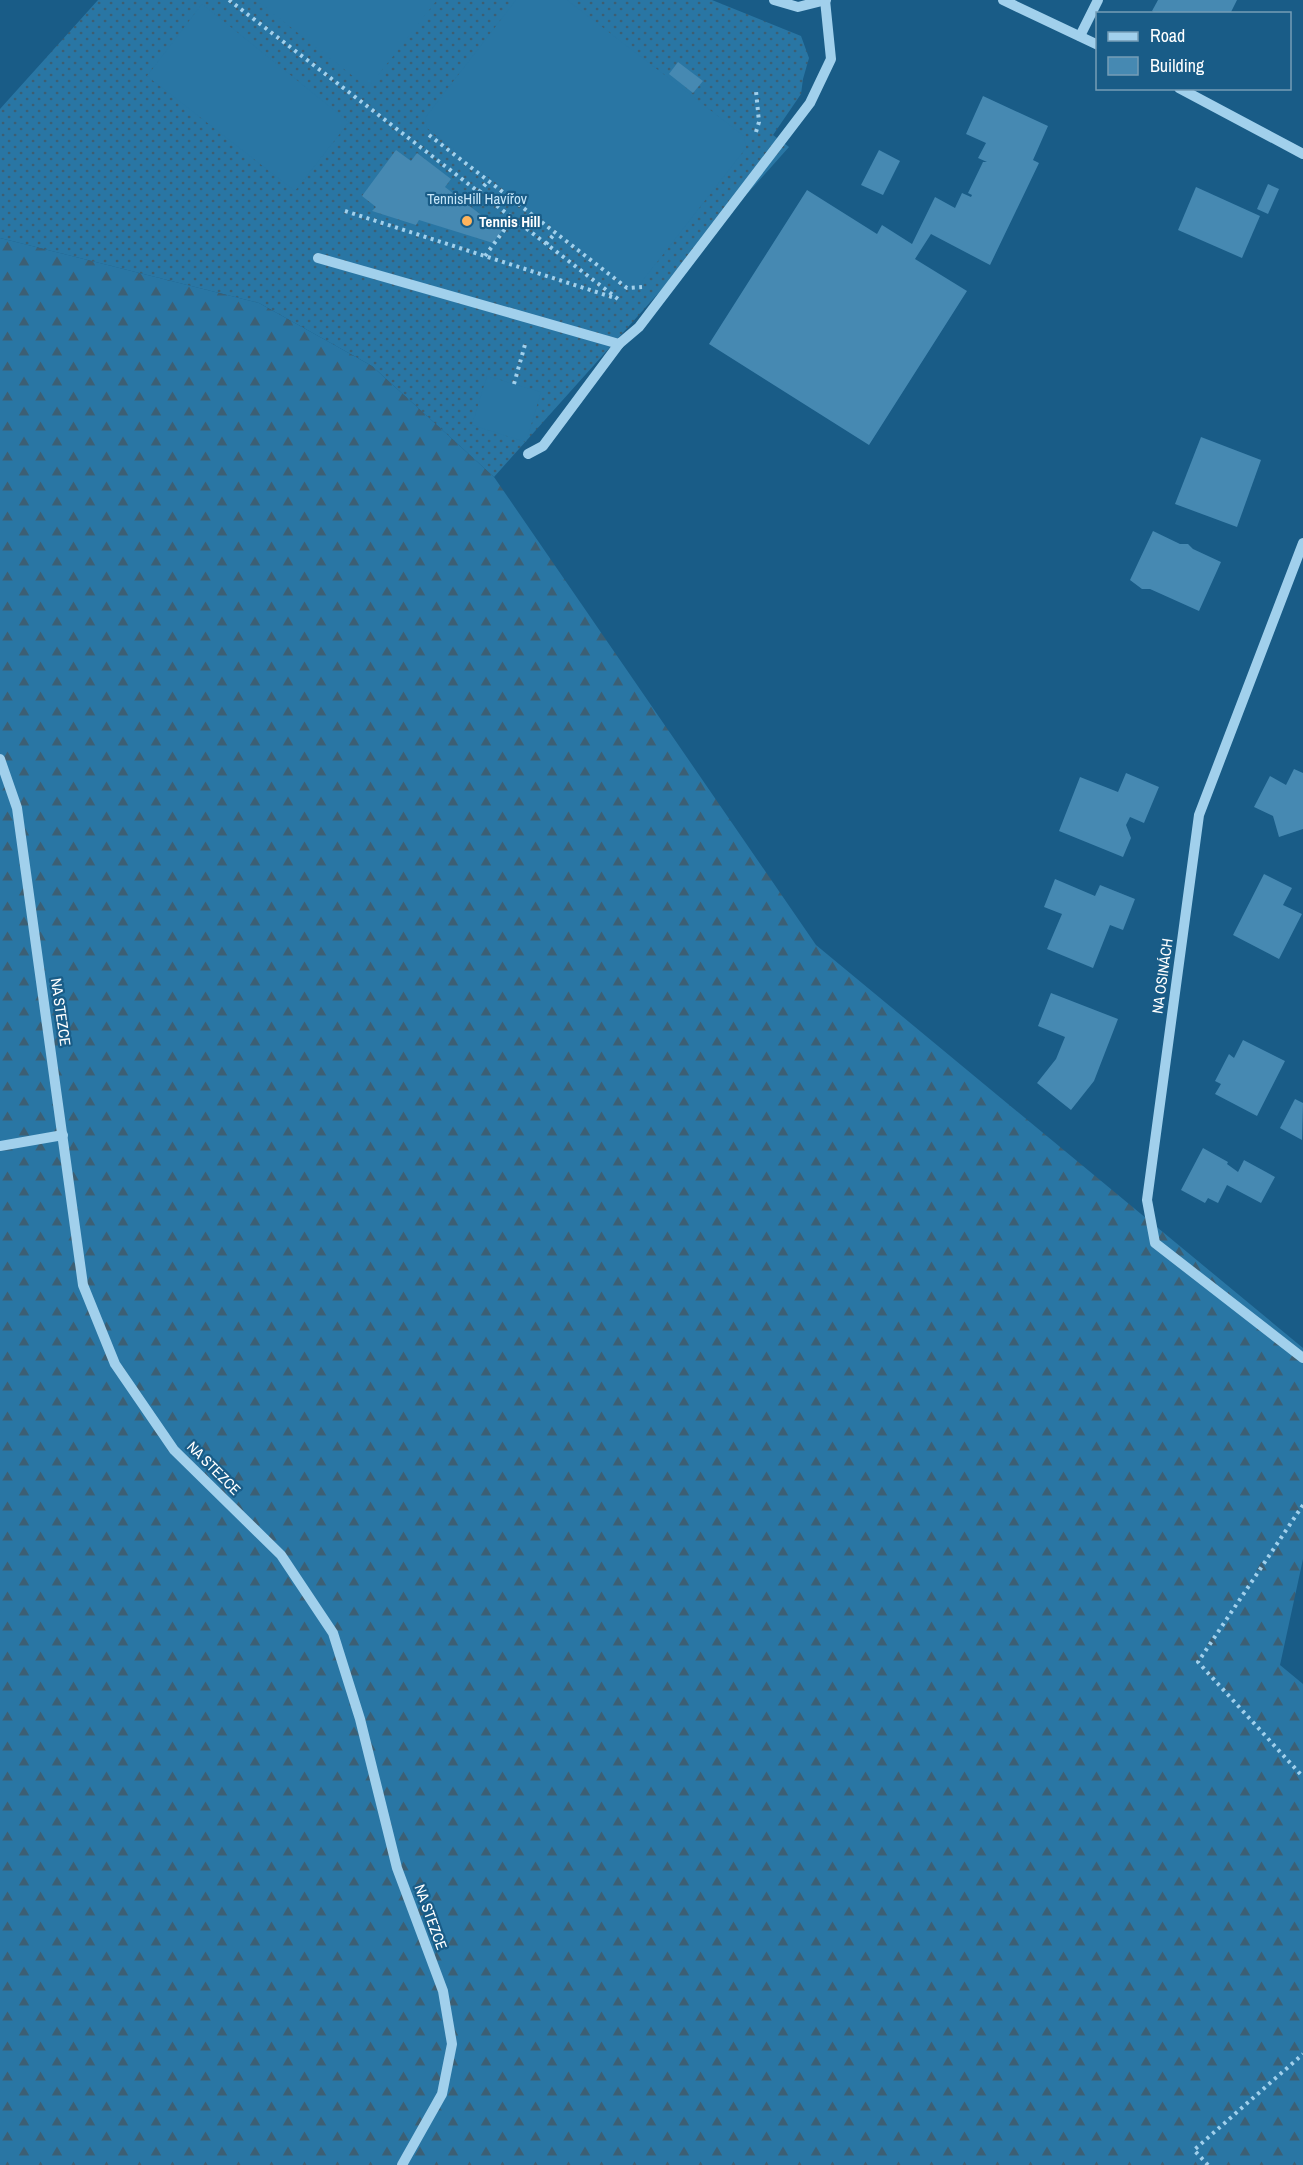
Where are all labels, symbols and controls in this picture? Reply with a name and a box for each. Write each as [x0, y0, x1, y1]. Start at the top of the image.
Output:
legend [1096, 12, 1291, 90]
text: Road [1150, 23, 1185, 48]
text: Building [1150, 53, 1205, 78]
park label: TennisHill Havířov [427, 188, 528, 209]
place label: Tennis Hill [479, 211, 540, 232]
marker: Tennis Hill [460, 214, 474, 228]
street label: NA OSINÁCH [1146, 937, 1178, 1015]
street label: NA STEZCE [46, 977, 76, 1047]
street label: NA STEZCE [182, 1436, 246, 1500]
street label: NA STEZCE [409, 1881, 453, 1953]

